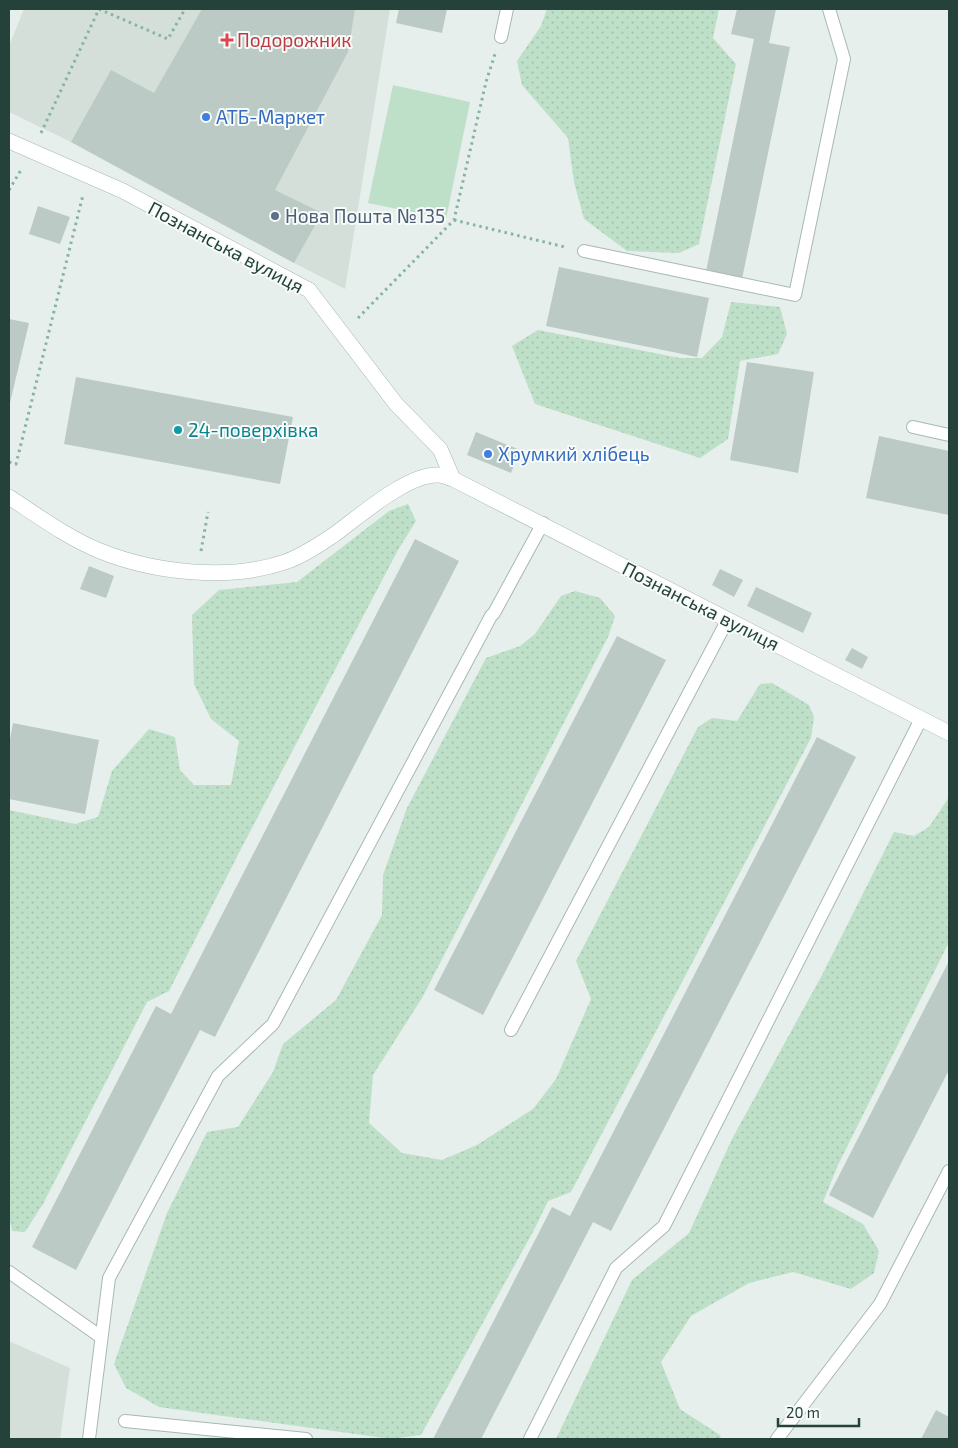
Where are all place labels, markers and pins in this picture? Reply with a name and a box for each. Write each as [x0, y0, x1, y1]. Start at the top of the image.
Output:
place label: Подорожник [237, 28, 352, 51]
marker: Подорожник [221, 34, 233, 46]
place label: АТБ-Маркет [216, 105, 325, 128]
marker: АТБ-Маркет [200, 111, 212, 123]
place label: Нова Пошта №135 [285, 204, 445, 227]
marker: Нова Пошта №135 [269, 210, 281, 222]
place label: 24-поверхівка [188, 418, 319, 441]
marker: 24-поверхівка [172, 424, 184, 436]
place label: Хрумкий хлібець [498, 442, 649, 466]
marker: Хрумкий хлібець [482, 448, 494, 460]

